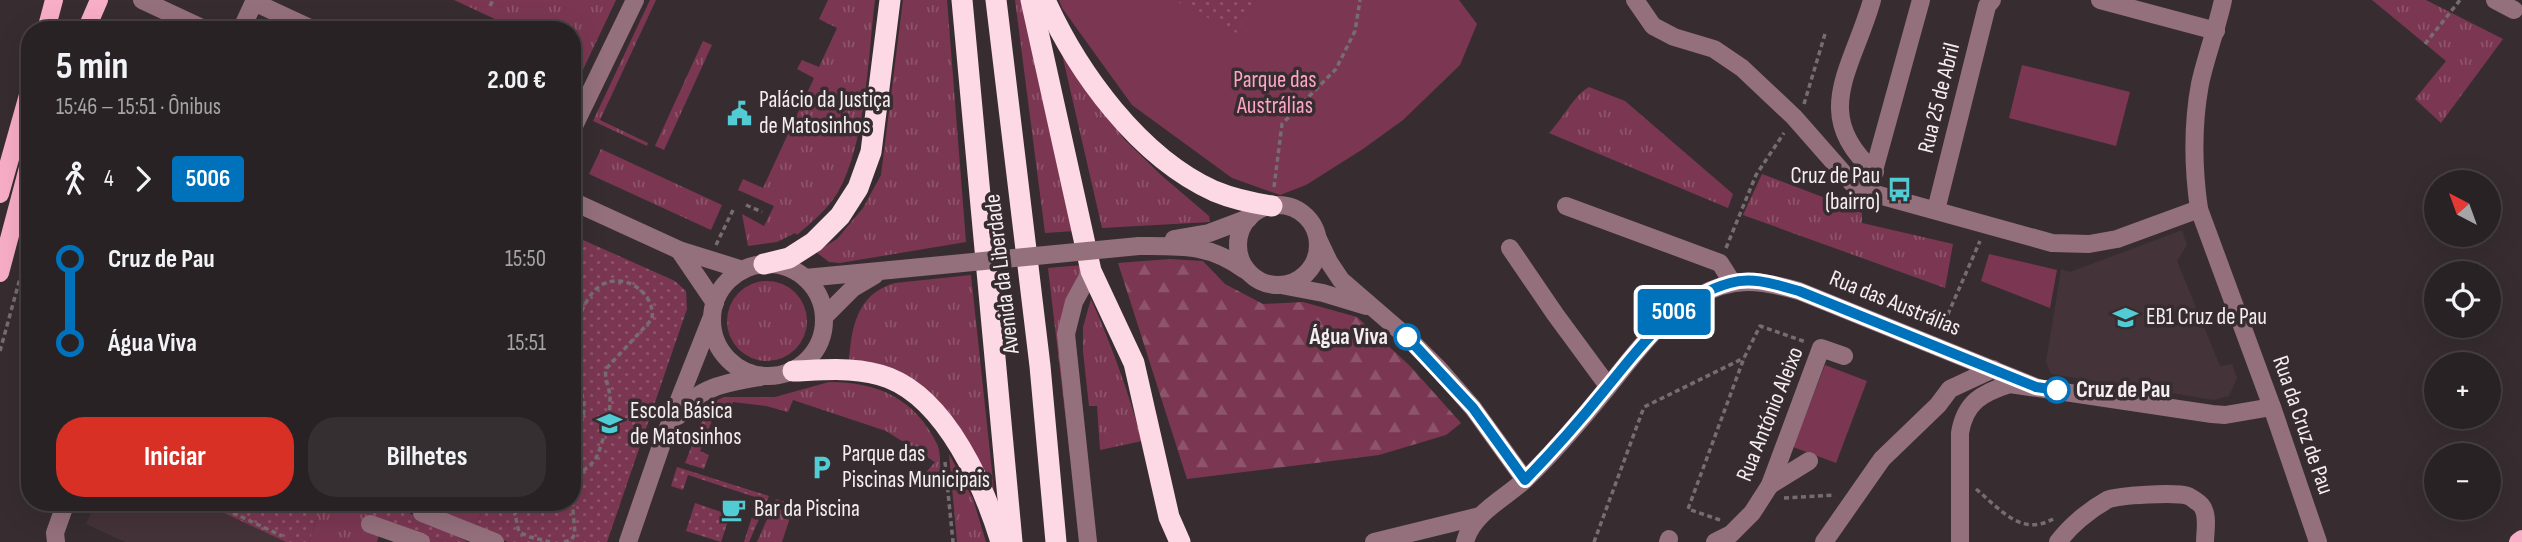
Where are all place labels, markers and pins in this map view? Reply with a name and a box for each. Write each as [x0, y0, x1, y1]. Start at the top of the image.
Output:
place label: Palácio da Justiça de Matosinhos [759, 86, 891, 140]
public building icon: Palácio da Justiça de Matosinhos [725, 99, 753, 127]
place label: Cruz de Pau (bairro) [1790, 162, 1880, 216]
bus stop icon: Cruz de Pau (bairro) [1886, 175, 1914, 203]
school or university icon: EB1 Cruz de Pau [2112, 303, 2140, 331]
place label: EB1 Cruz de Pau [2146, 303, 2267, 331]
place label: Água Viva [1308, 323, 1388, 351]
marker: Água Viva [1394, 324, 1420, 350]
place label: Cruz de Pau [2076, 376, 2170, 404]
marker: Cruz de Pau [2044, 377, 2070, 403]
place label: Escola Básica de Matosinhos [630, 397, 741, 451]
school or university icon: Escola Básica de Matosinhos [596, 410, 624, 438]
place label: Parque das Piscinas Municipais [842, 440, 990, 494]
parking icon: Parque das Piscinas Municipais [808, 453, 836, 481]
cafe icon: Bar da Piscina [720, 495, 748, 523]
place label: Bar da Piscina [754, 495, 860, 523]

